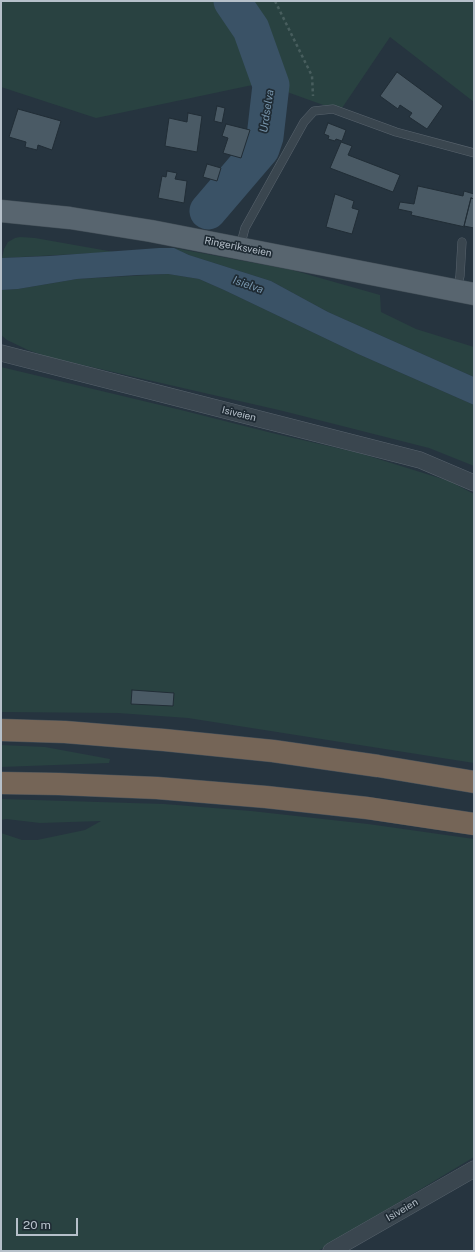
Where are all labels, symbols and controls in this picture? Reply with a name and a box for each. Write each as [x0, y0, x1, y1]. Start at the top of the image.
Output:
water label: Urdselva [257, 89, 277, 133]
street label: Ringeriksveien [203, 235, 273, 259]
water label: Isielva [231, 274, 265, 296]
street label: Isiveien [221, 404, 257, 424]
street label: Isiveien [384, 1196, 420, 1224]
scale bar [18, 1210, 80, 1236]
text: 20 m [23, 1218, 51, 1232]

